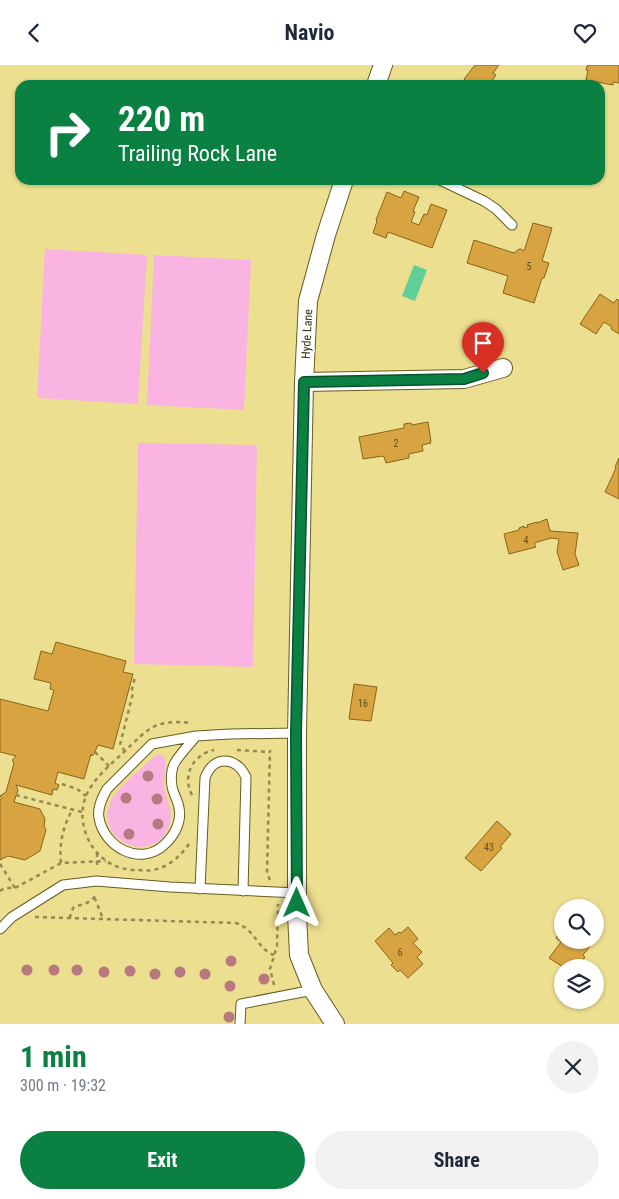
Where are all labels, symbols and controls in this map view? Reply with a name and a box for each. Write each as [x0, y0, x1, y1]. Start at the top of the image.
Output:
icon: back [20, 19, 48, 47]
icon: heart [571, 19, 599, 47]
text: Navio [284, 20, 335, 45]
text: 220 m [118, 99, 205, 140]
icon: right [35, 100, 100, 165]
text: Trailing Rock Lane [118, 141, 277, 166]
house number: 5 [527, 261, 532, 272]
street label: Hyde Lane [299, 309, 315, 359]
pin [462, 322, 504, 373]
icon: arrive [469, 329, 497, 357]
house number: 2 [394, 438, 399, 449]
house number: 4 [524, 535, 529, 546]
house number: 16 [358, 698, 368, 709]
house number: 43 [484, 842, 494, 853]
position arrow [270, 876, 322, 928]
map controls [554, 899, 604, 1009]
button: search [554, 899, 604, 949]
house number: 6 [398, 947, 403, 958]
button: layers [554, 959, 604, 1009]
text: 1 min [20, 1039, 87, 1074]
button: close [547, 1041, 599, 1093]
text: 300 m · 19:32 [20, 1076, 106, 1095]
button: Exit [20, 1131, 305, 1189]
button: Share [315, 1131, 599, 1189]

